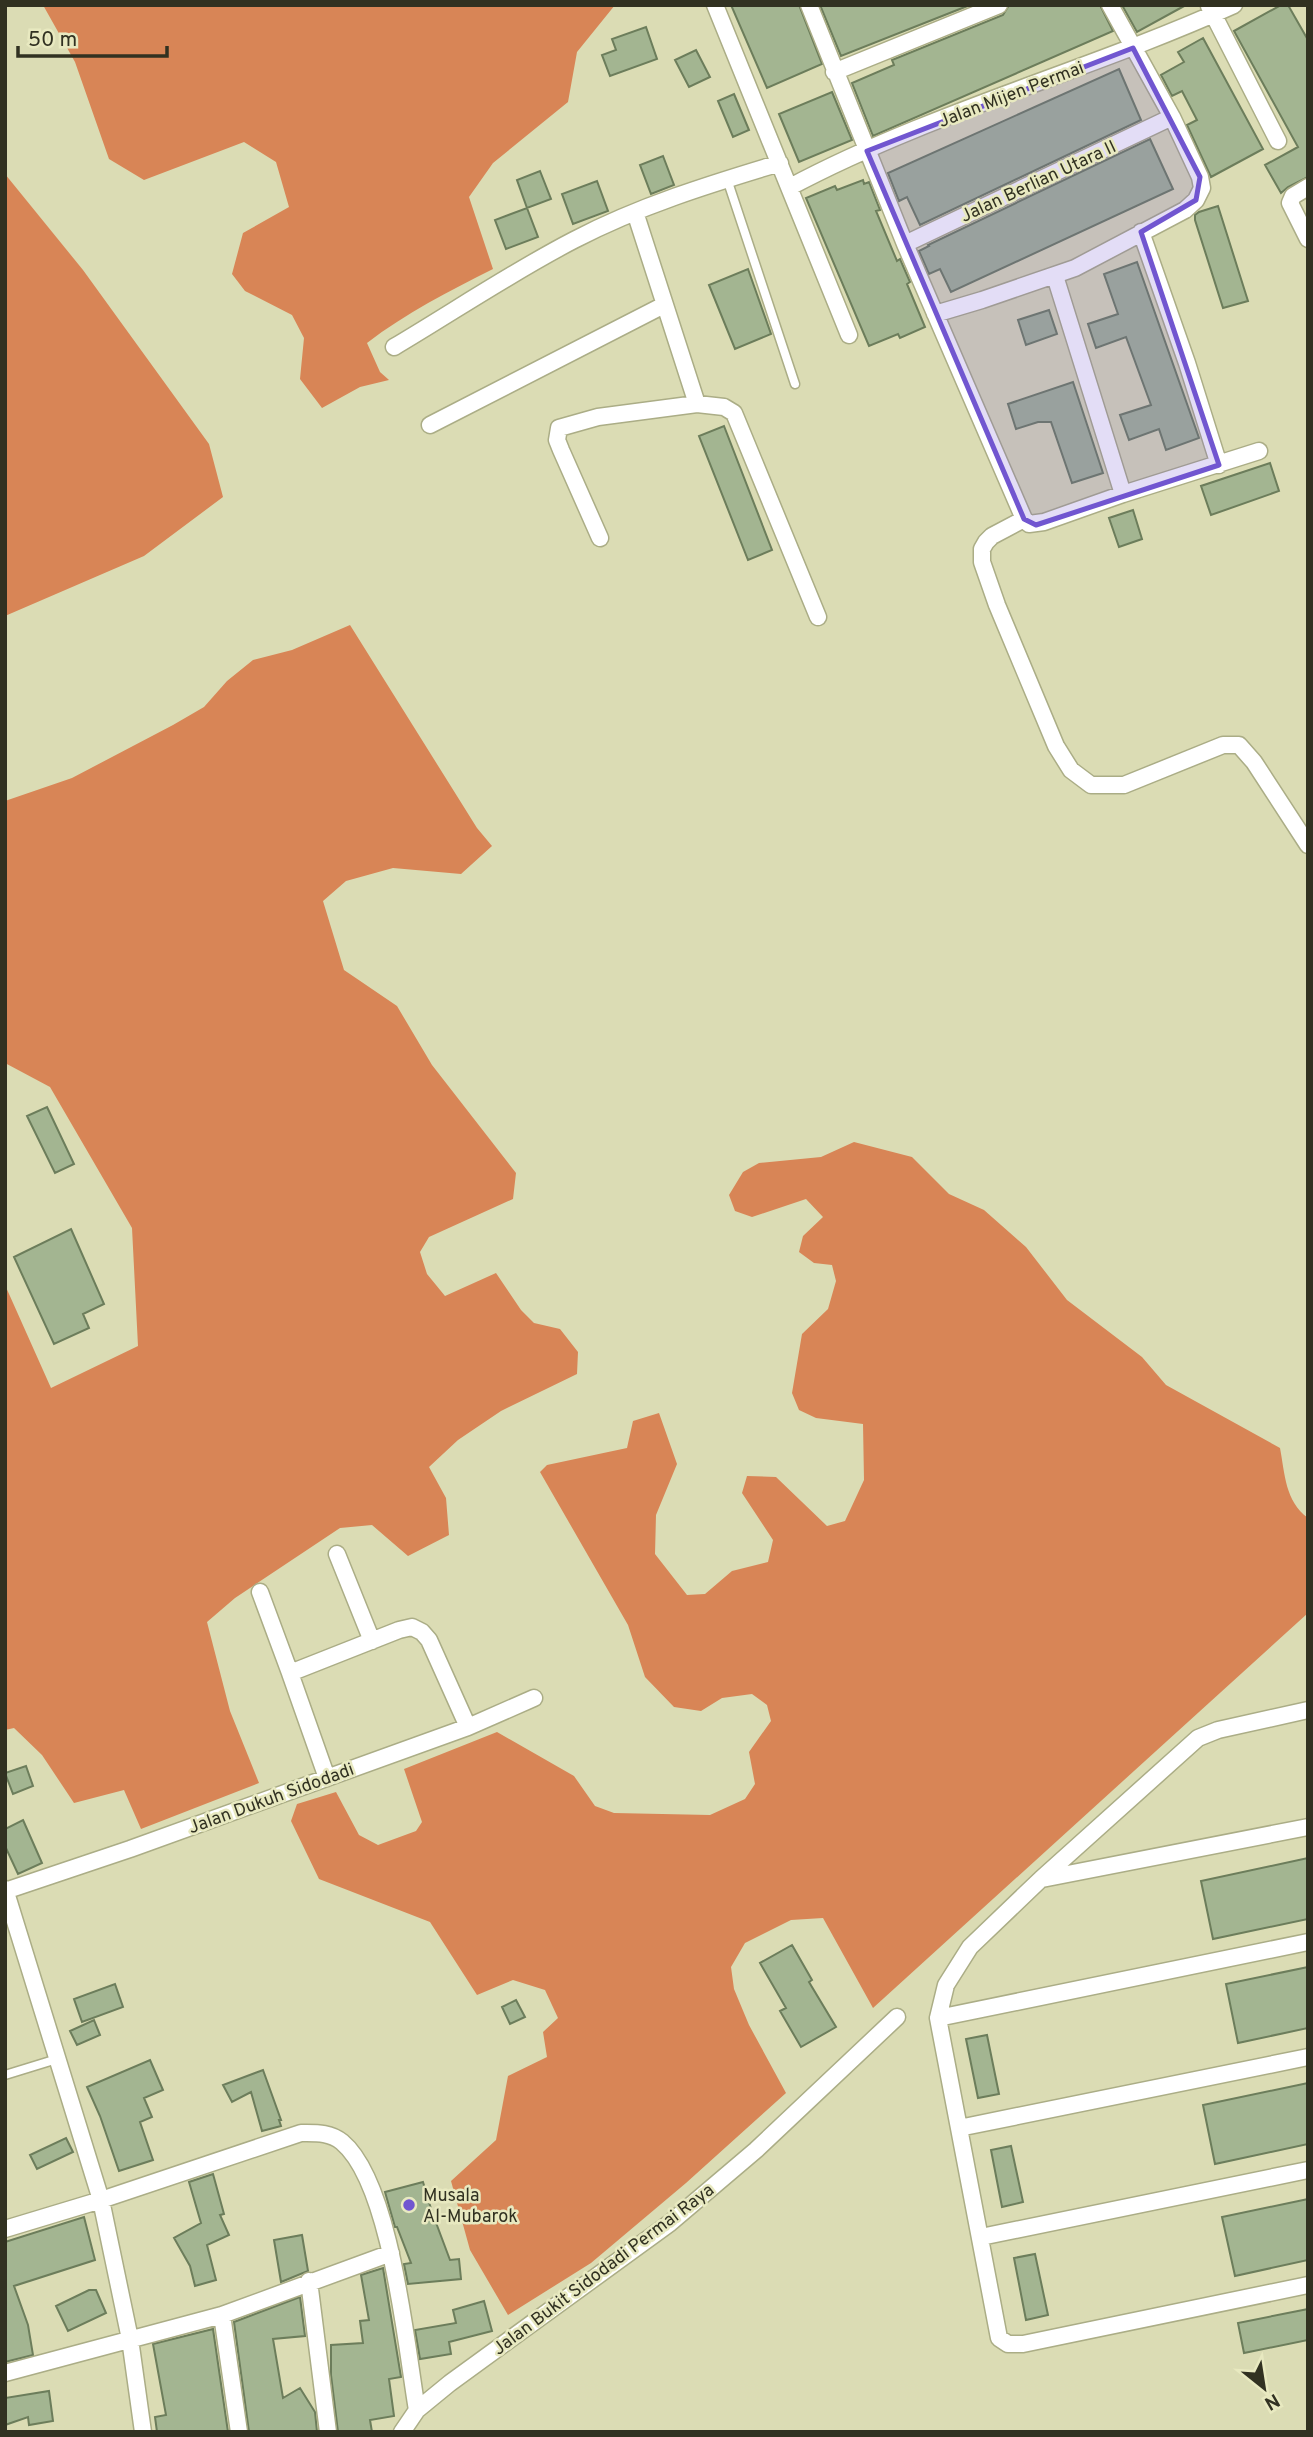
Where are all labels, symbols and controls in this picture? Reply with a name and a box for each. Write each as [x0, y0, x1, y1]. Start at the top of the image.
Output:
scale bar [18, 14, 166, 58]
text: 50 m [28, 27, 77, 54]
street label: Jalan Mijen Permai [936, 57, 1088, 134]
street label: Jalan Berlian Utara II [957, 136, 1120, 229]
street label: Jalan Dukuh Sidodadi [186, 1759, 357, 1840]
street label: Jalan Bukit Sidodadi Permai Raya [489, 2179, 719, 2361]
place label: Musala Al-Mubarok [423, 2185, 518, 2229]
marker: Musala Al-Mubarok [401, 2197, 417, 2213]
north arrow [1229, 2353, 1299, 2423]
text: N [1260, 2387, 1283, 2415]

